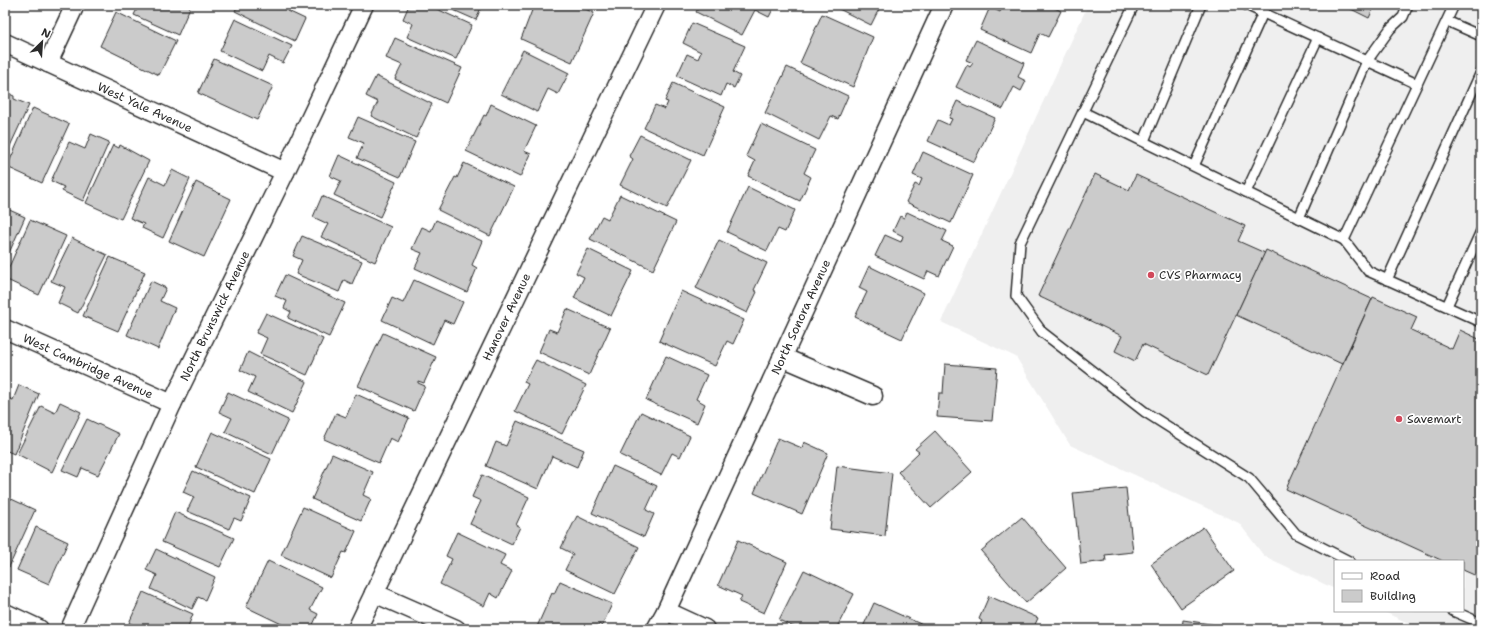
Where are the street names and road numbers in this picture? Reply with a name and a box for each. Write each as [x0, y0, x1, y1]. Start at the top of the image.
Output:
street label: West Yale Avenue [95, 79, 195, 136]
street label: North Brunswick Avenue [176, 248, 254, 384]
street label: North Sonora Avenue [767, 257, 834, 377]
street label: Hanover Avenue [479, 270, 534, 363]
street label: West Cambridge Avenue [20, 330, 156, 403]

